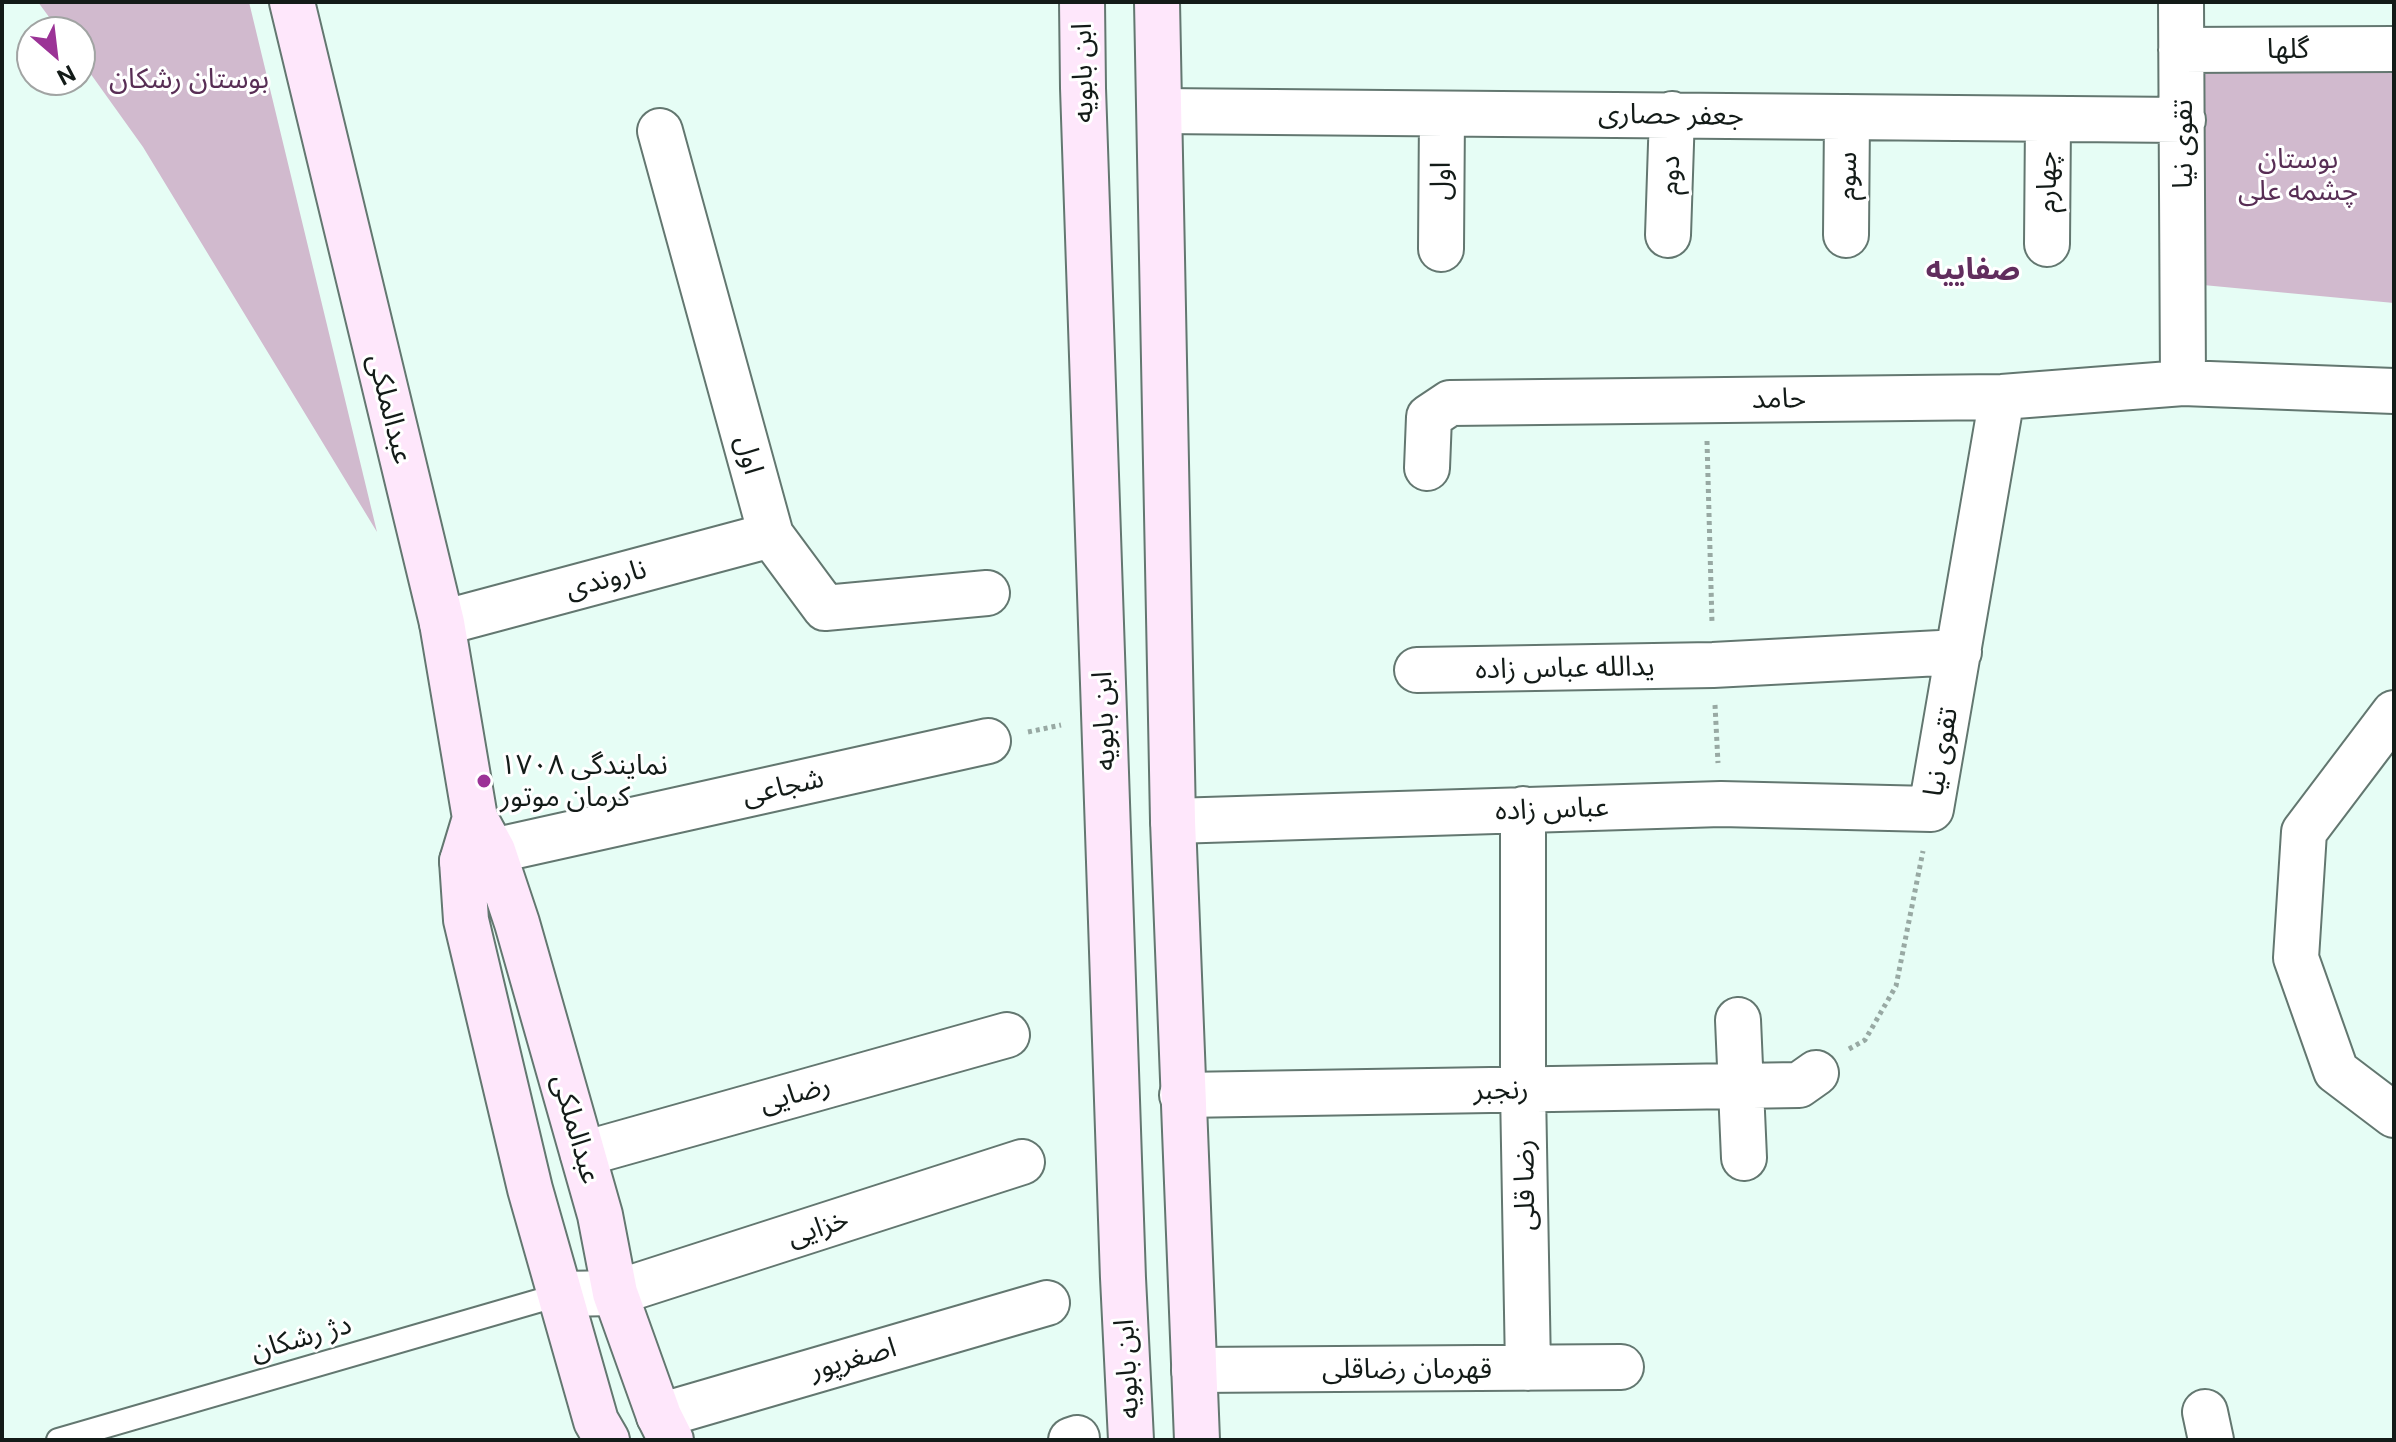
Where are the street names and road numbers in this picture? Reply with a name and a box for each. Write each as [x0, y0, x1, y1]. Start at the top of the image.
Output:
street label: ابن بابویه [1065, 23, 1101, 123]
street label: گلها [2267, 32, 2309, 66]
street label: جعفر حصاری [1598, 97, 1744, 133]
street label: تقوی نیا [2166, 99, 2200, 189]
street label: سوم [1830, 151, 1864, 201]
street label: چهارم [2030, 151, 2064, 213]
street label: دوم [1653, 155, 1687, 195]
street label: اول [1424, 161, 1458, 201]
street label: عبدالملکی [360, 351, 420, 467]
street label: حامد [1752, 382, 1806, 416]
street label: اول [728, 432, 770, 478]
street label: ناروندی [562, 552, 650, 606]
street label: یدالله عباس زاده [1475, 650, 1655, 686]
street label: ابن بابویه [1085, 671, 1123, 771]
street label: تقوی نیا [1917, 705, 1965, 799]
street label: شجاعی [739, 761, 827, 813]
street label: عباس زاده [1495, 790, 1609, 828]
street label: رضایی [756, 1068, 834, 1120]
street label: عبدالملکی [544, 1071, 608, 1187]
street label: رنجبر [1473, 1073, 1529, 1107]
street label: رضا قلی [1507, 1139, 1543, 1231]
street label: خزایی [783, 1202, 853, 1254]
street label: دژ رشکان [247, 1308, 355, 1368]
street label: ابن بابویه [1108, 1318, 1146, 1420]
street label: اصغرپور [806, 1331, 900, 1387]
street label: قهرمان رضاقلی [1322, 1352, 1492, 1386]

